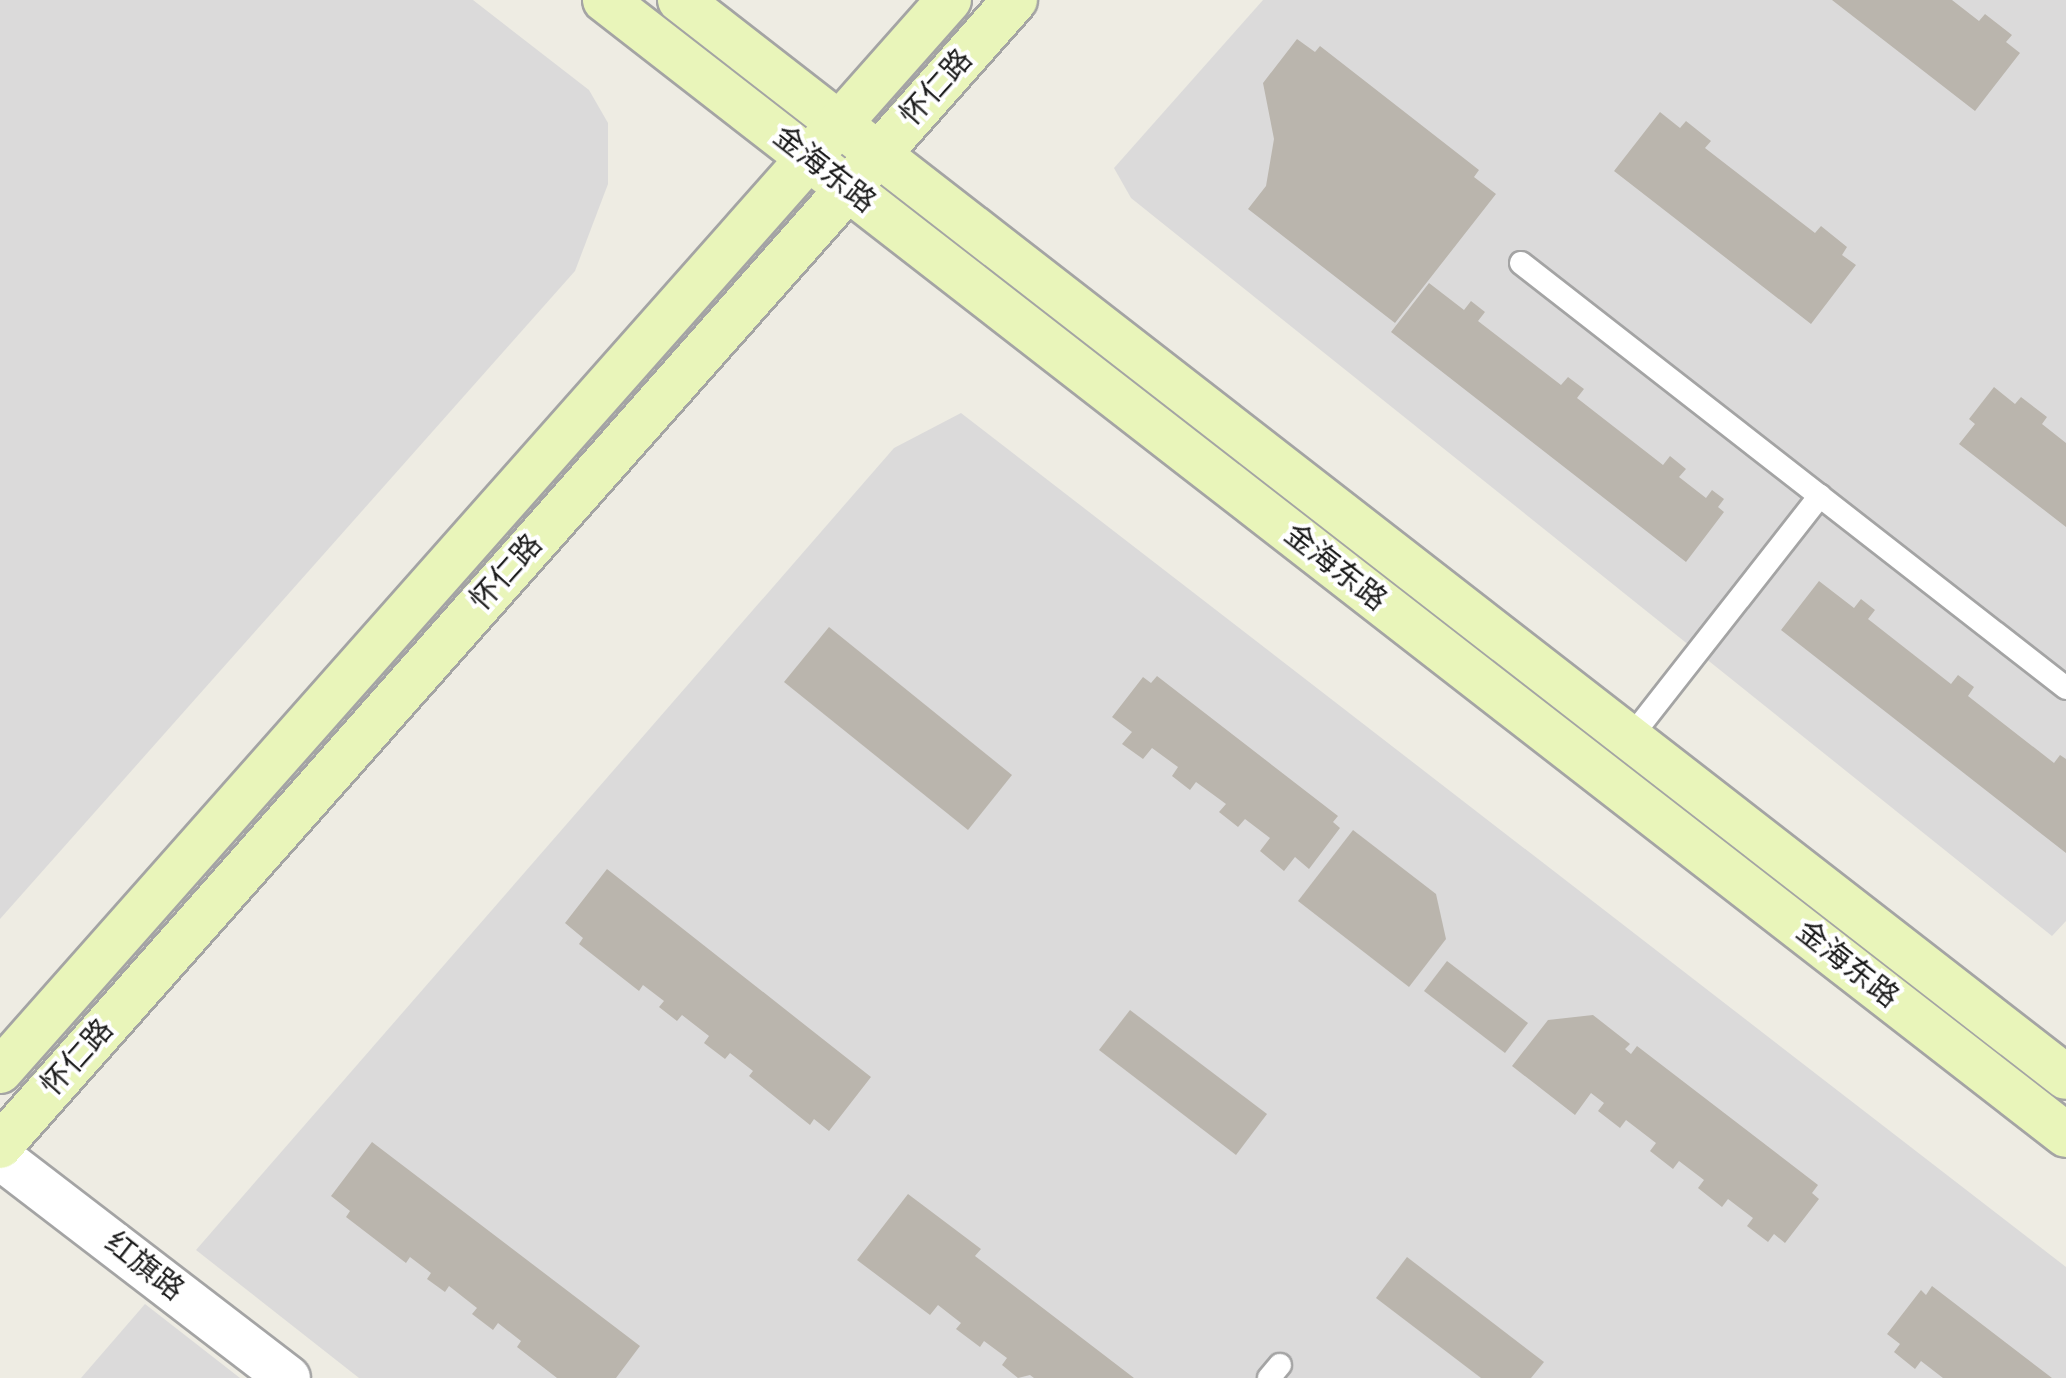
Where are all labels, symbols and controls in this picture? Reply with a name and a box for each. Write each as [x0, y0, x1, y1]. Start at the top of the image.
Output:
street label: 怀仁路 [894, 43, 980, 133]
street label: 金海东路 [766, 119, 882, 221]
street label: 金海东路 [1277, 517, 1393, 619]
street label: 怀仁路 [464, 528, 550, 618]
street label: 金海东路 [1789, 914, 1905, 1016]
street label: 怀仁路 [35, 1013, 121, 1103]
street label: 红旗路 [97, 1225, 191, 1309]

